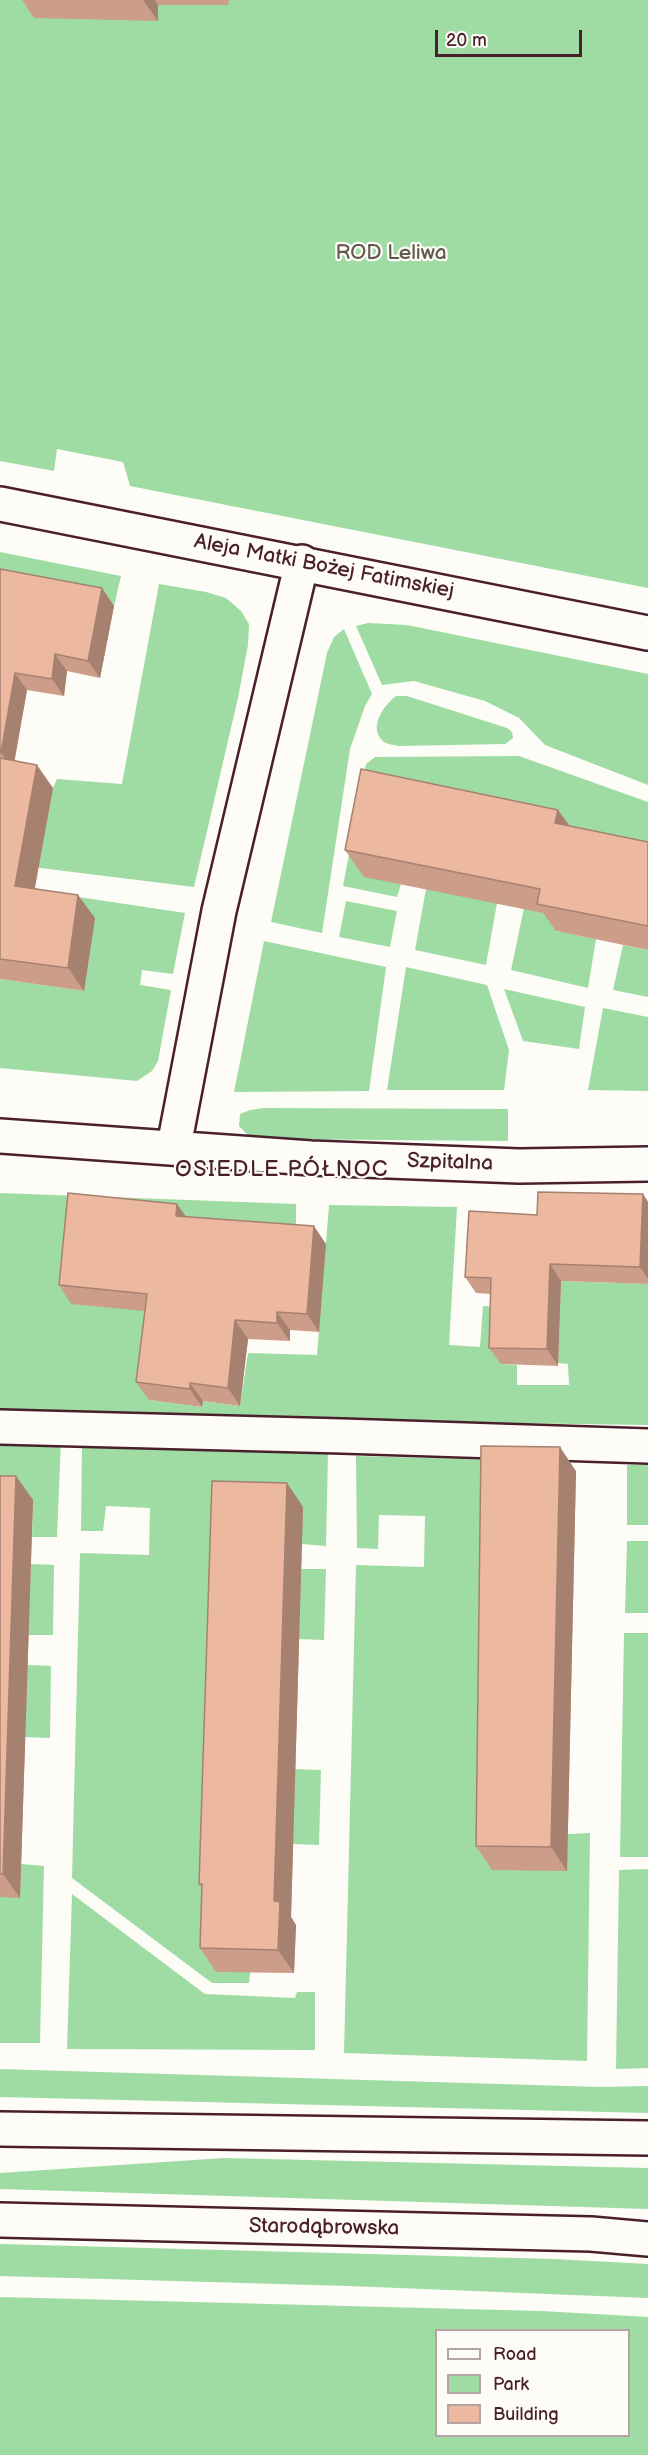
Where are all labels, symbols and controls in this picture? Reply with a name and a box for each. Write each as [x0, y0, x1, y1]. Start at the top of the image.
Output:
scale bar [438, 18, 585, 56]
text: 20 m [446, 30, 487, 51]
park label: ROD Leliwa [335, 241, 447, 267]
street label: Aleja Matki Bożej Fatimskiej [192, 529, 456, 605]
street label: Szpitalna [407, 1149, 493, 1177]
district label: OSIEDLE PÓŁNOC [175, 1157, 389, 1183]
street label: Starodąbrowska [249, 2214, 399, 2242]
legend [435, 2329, 630, 2437]
text: Road [493, 2344, 537, 2365]
text: Park [493, 2374, 529, 2395]
text: Building [493, 2404, 559, 2425]

